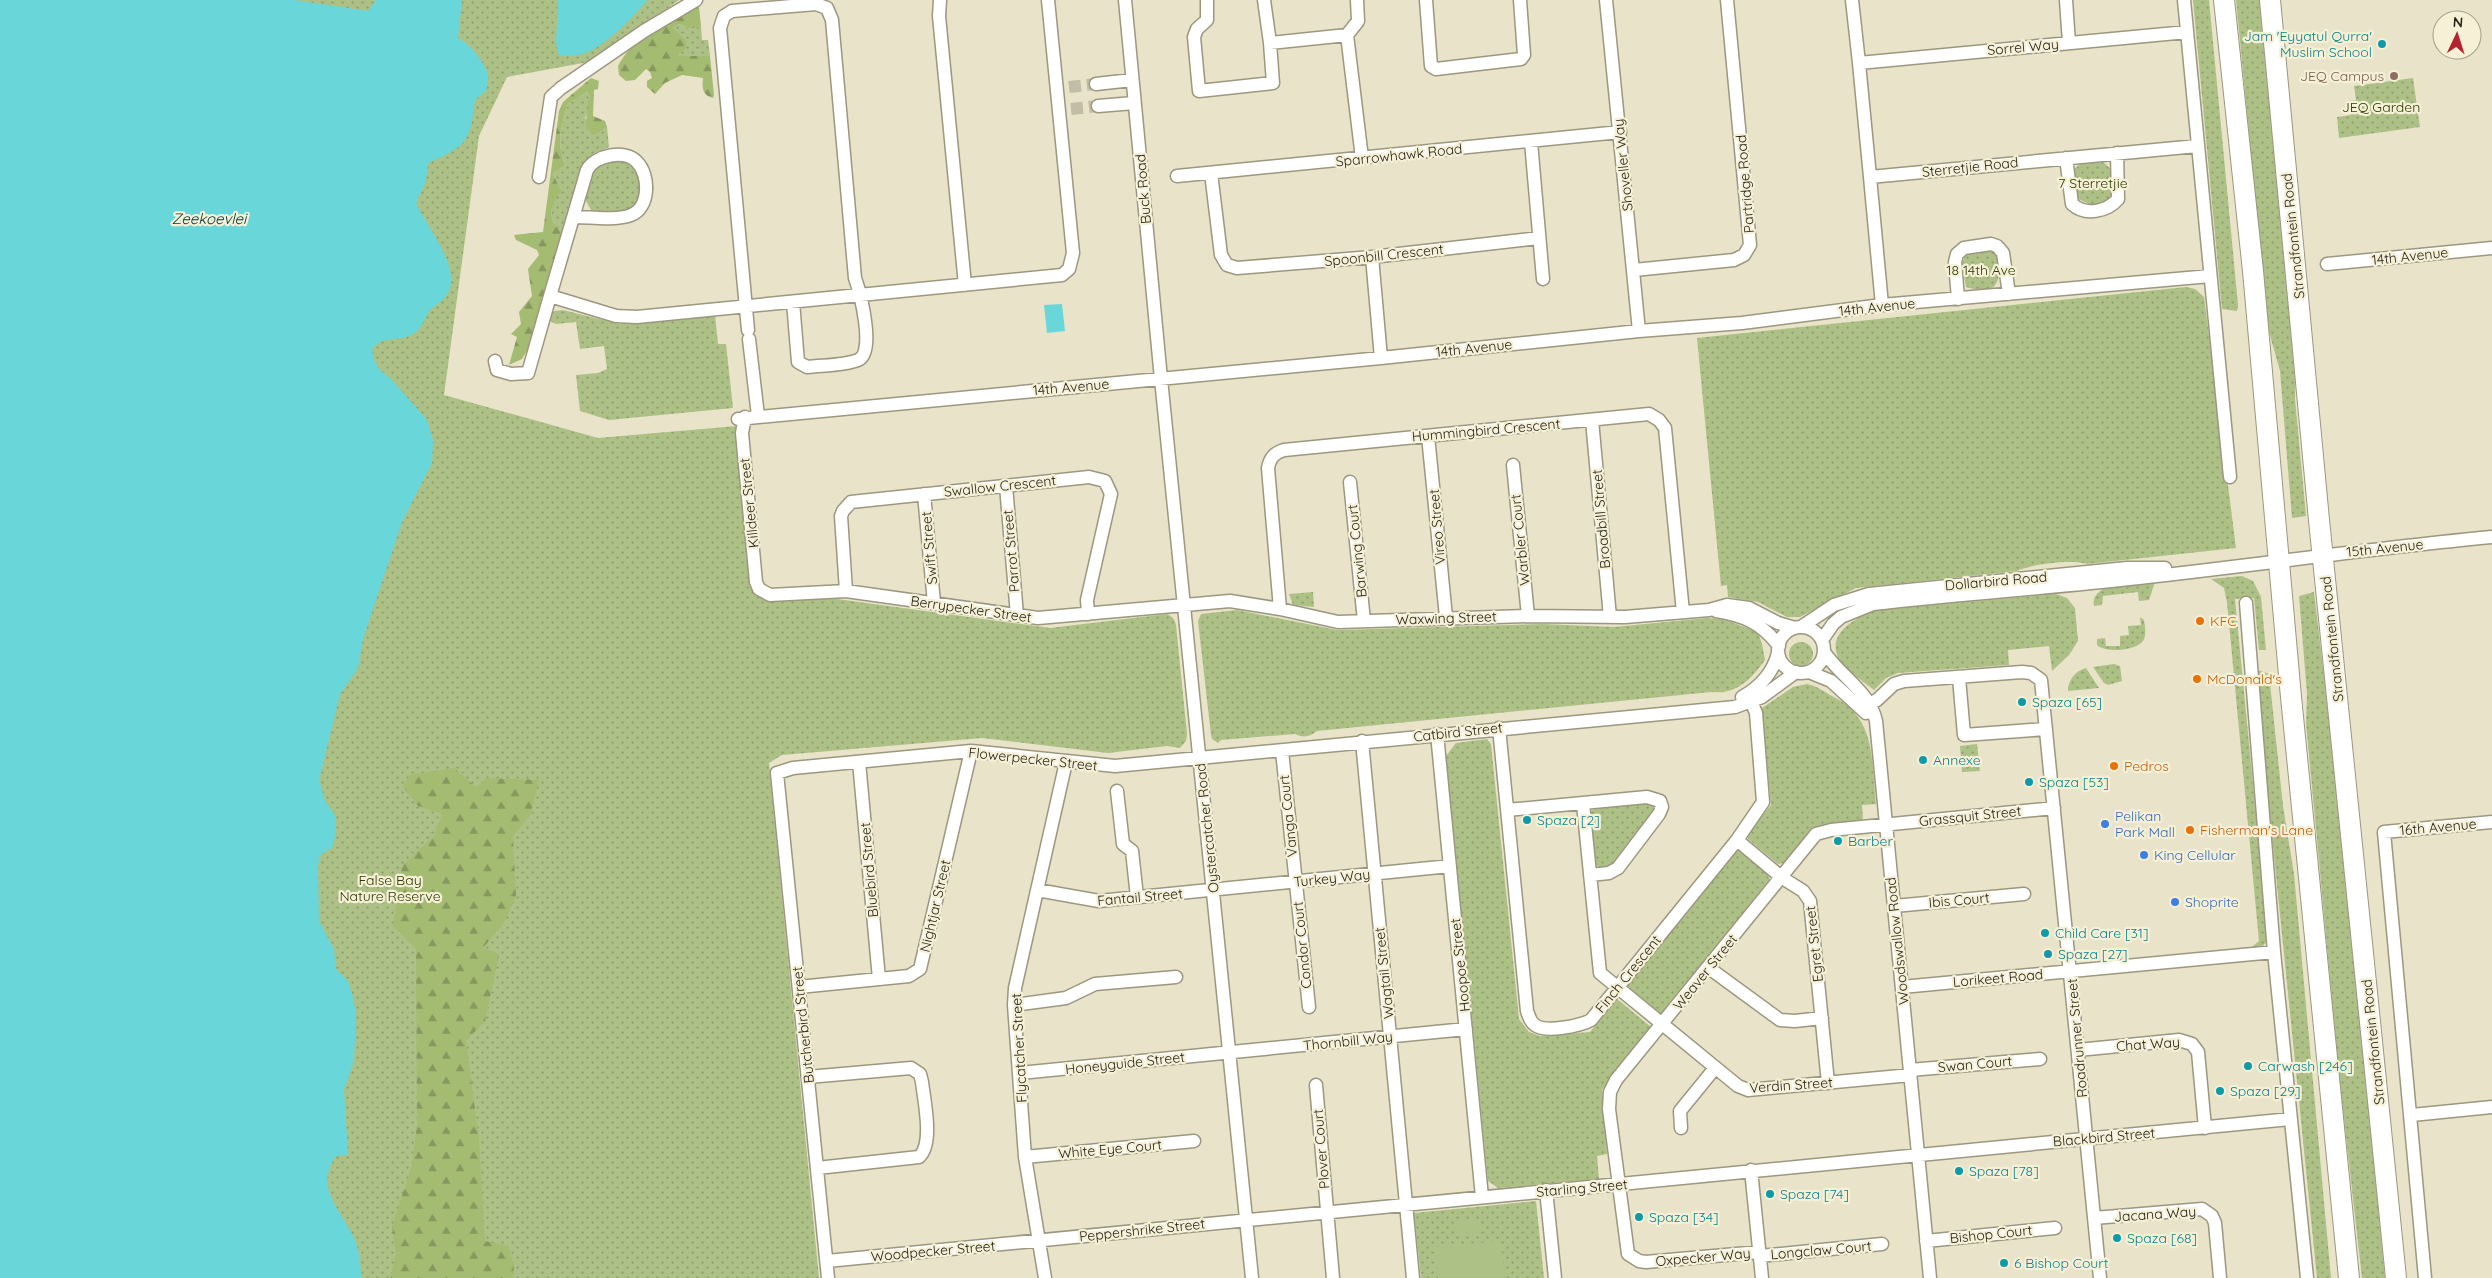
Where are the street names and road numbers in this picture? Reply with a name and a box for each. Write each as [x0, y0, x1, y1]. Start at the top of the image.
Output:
street label: Sorrel Way [1987, 35, 2059, 59]
street label: Shoveller Way [1609, 118, 1637, 212]
street label: Partridge Road [1732, 134, 1758, 234]
street label: Sparrowhawk Road [1335, 139, 1463, 171]
street label: Buck Road [1131, 153, 1155, 225]
street label: Sterretjie Road [1921, 153, 2019, 181]
street label: Strandfontein Road [2277, 172, 2309, 300]
street label: Spoonbill Crescent [1323, 240, 1445, 270]
street label: 14th Avenue [2371, 243, 2449, 269]
street label: 14th Avenue [1838, 294, 1916, 320]
street label: 14th Avenue [1435, 335, 1513, 361]
street label: 14th Avenue [1032, 375, 1110, 399]
street label: Hummingbird Crescent [1411, 415, 1561, 445]
street label: Killdeer Street [735, 457, 763, 549]
street label: Broadbill Street [1588, 468, 1614, 569]
street label: Swallow Crescent [943, 471, 1057, 501]
street label: Vireo Street [1425, 488, 1449, 566]
street label: Warbler Court [1506, 493, 1534, 587]
street label: Barwing Court [1343, 503, 1371, 598]
street label: Parrot Street [998, 509, 1024, 593]
street label: Swift Street [917, 510, 941, 585]
street label: 15th Avenue [2346, 535, 2424, 561]
street label: Dollarbird Road [1944, 568, 2048, 594]
street label: Strandfontein Road [2316, 575, 2348, 703]
street label: Berrypecker Street [909, 592, 1033, 626]
street label: Waxwing Street [1395, 607, 1497, 629]
street label: Catbird Street [1413, 718, 1504, 746]
street label: Flowerpecker Street [968, 743, 1099, 775]
street label: Oystercatcher Road [1191, 762, 1223, 894]
street label: Vanga Court [1275, 774, 1301, 858]
street label: Grassquit Street [1918, 802, 2022, 830]
street label: 16th Avenue [2399, 815, 2477, 839]
street label: Bluebird Street [856, 822, 882, 918]
street label: Nightjar Street [916, 858, 954, 954]
street label: Turkey Way [1293, 865, 1371, 891]
street label: Woodswallow Road [1881, 876, 1913, 1006]
street label: Fantail Street [1097, 884, 1184, 910]
street label: Ibis Court [1928, 888, 1990, 912]
street label: Condor Court [1288, 900, 1316, 989]
street label: Egret Street [1801, 905, 1827, 983]
street label: Hoopoe Street [1446, 917, 1474, 1013]
street label: Wagtail Street [1370, 926, 1398, 1020]
street label: Weaver Street [1669, 930, 1741, 1014]
street label: Finch Crescent [1591, 931, 1665, 1016]
street label: Butcherbird Street [788, 965, 818, 1084]
street label: Lorikeet Road [1952, 965, 2044, 991]
street label: Roadrunner Street [2063, 977, 2091, 1098]
street label: Strandfontein Road [2357, 978, 2389, 1106]
street label: Flycatcher Street [1007, 992, 1031, 1103]
street label: Thornbill Way [1302, 1027, 1394, 1055]
street label: Chat Way [2115, 1033, 2181, 1055]
street label: Honeyguide Street [1064, 1048, 1186, 1078]
street label: Swan Court [1937, 1052, 2013, 1076]
street label: Verdin Street [1749, 1073, 1834, 1097]
street label: Plover Court [1309, 1108, 1333, 1190]
street label: Blackbird Street [2052, 1124, 2156, 1150]
street label: White Eye Court [1057, 1135, 1163, 1162]
street label: Starling Street [1536, 1175, 1629, 1201]
street label: Jacana Way [2113, 1202, 2197, 1226]
street label: Peppershrike Street [1078, 1214, 1206, 1246]
street label: Bishop Court [1949, 1221, 2034, 1247]
street label: Woodpecker Street [870, 1237, 996, 1265]
street label: Longclaw Court [1770, 1237, 1873, 1263]
street label: Oxpecker Way [1655, 1244, 1751, 1270]

